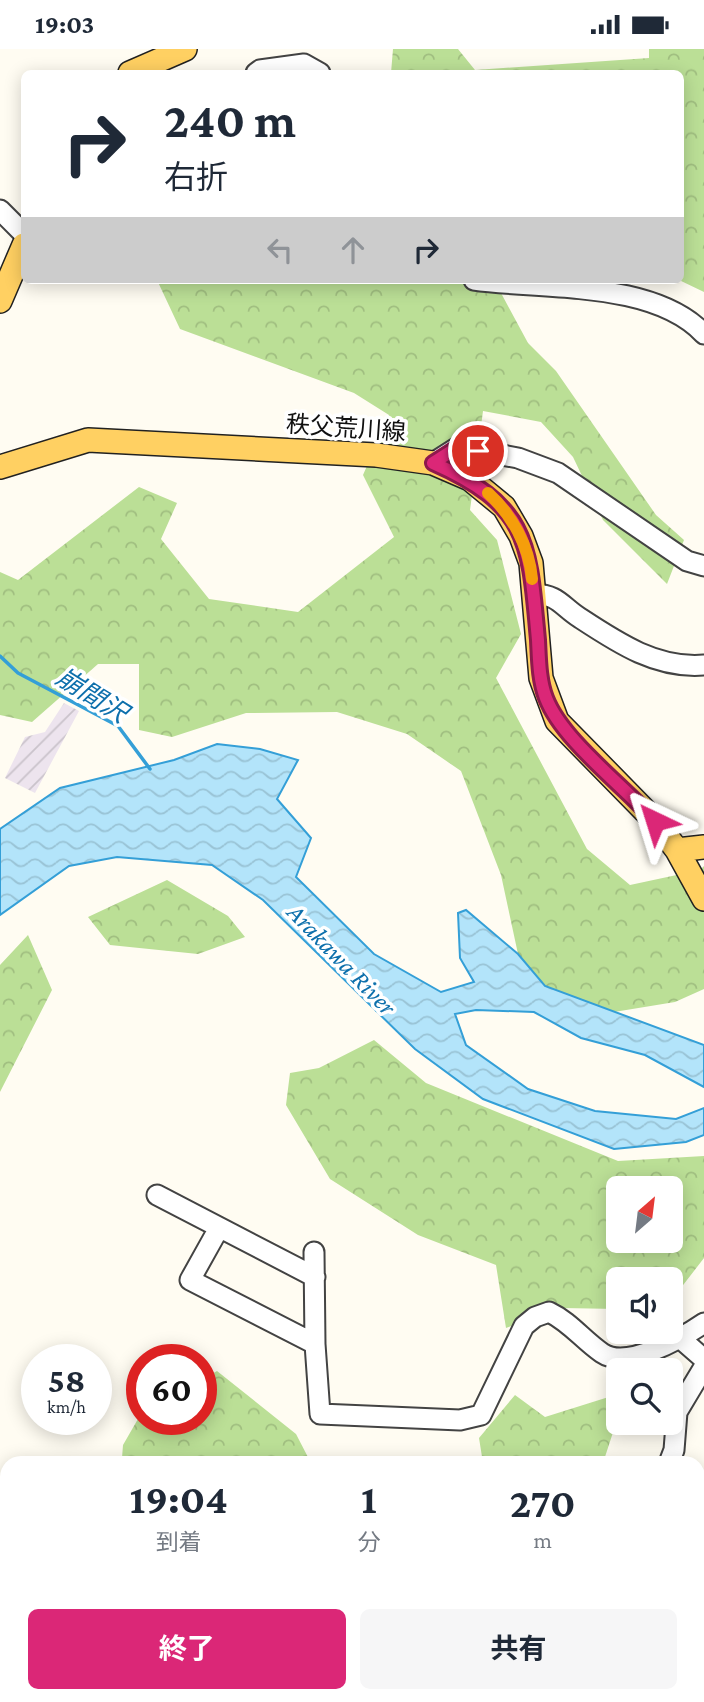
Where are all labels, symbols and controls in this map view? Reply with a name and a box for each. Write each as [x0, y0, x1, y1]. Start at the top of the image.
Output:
text: 19:03 [35, 10, 94, 39]
text: 240 m [164, 93, 296, 148]
icon: right [49, 98, 140, 189]
text: 右折 [164, 159, 228, 195]
icon: left [261, 231, 299, 269]
icon: ahead [334, 231, 372, 269]
icon: right [407, 231, 445, 269]
street label: 秩父荒川線 [285, 410, 407, 445]
pin [448, 421, 508, 481]
icon: arrive [459, 432, 497, 470]
water label: 崩間沢 [51, 662, 135, 730]
position arrow [618, 784, 692, 858]
water label: Arakawa River [280, 896, 403, 1022]
north arrow [606, 1176, 682, 1253]
map controls [606, 1176, 683, 1435]
button: sound [606, 1267, 683, 1344]
speed limit sign: 60 [126, 1344, 217, 1435]
button: search [606, 1358, 683, 1435]
text: 58 [48, 1361, 85, 1400]
text: km/h [47, 1397, 86, 1417]
text: 19:04 [129, 1475, 228, 1522]
text: 1 [361, 1475, 377, 1522]
text: 270 [510, 1479, 576, 1526]
text: m [533, 1527, 552, 1553]
text: 到着 [156, 1529, 202, 1555]
text: 分 [357, 1529, 380, 1555]
button: 終了 [28, 1609, 346, 1689]
button: 共有 [360, 1609, 677, 1689]

